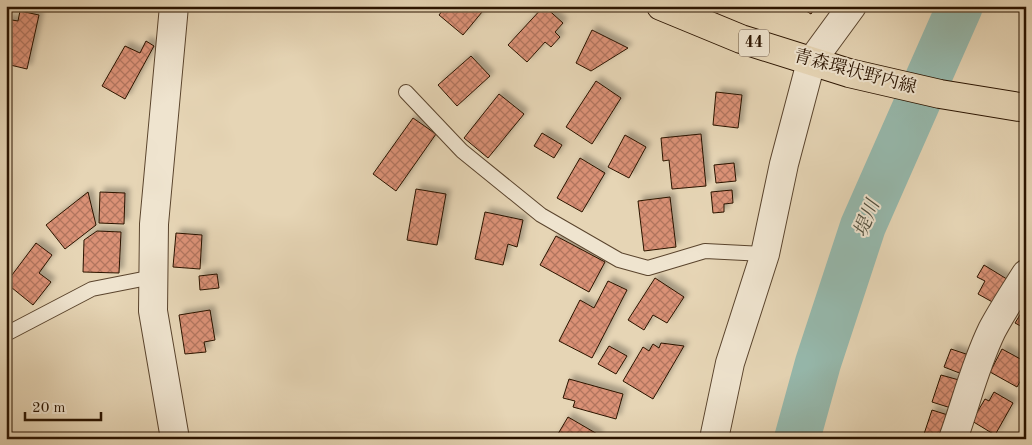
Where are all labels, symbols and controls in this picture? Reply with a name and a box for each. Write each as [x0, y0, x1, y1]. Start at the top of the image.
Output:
road number: 44 [739, 29, 769, 56]
street label: 青森環状野内線 [792, 45, 919, 97]
water label: 堤川 [850, 195, 885, 240]
scale bar [25, 390, 101, 422]
text: 20 m [32, 401, 66, 416]

